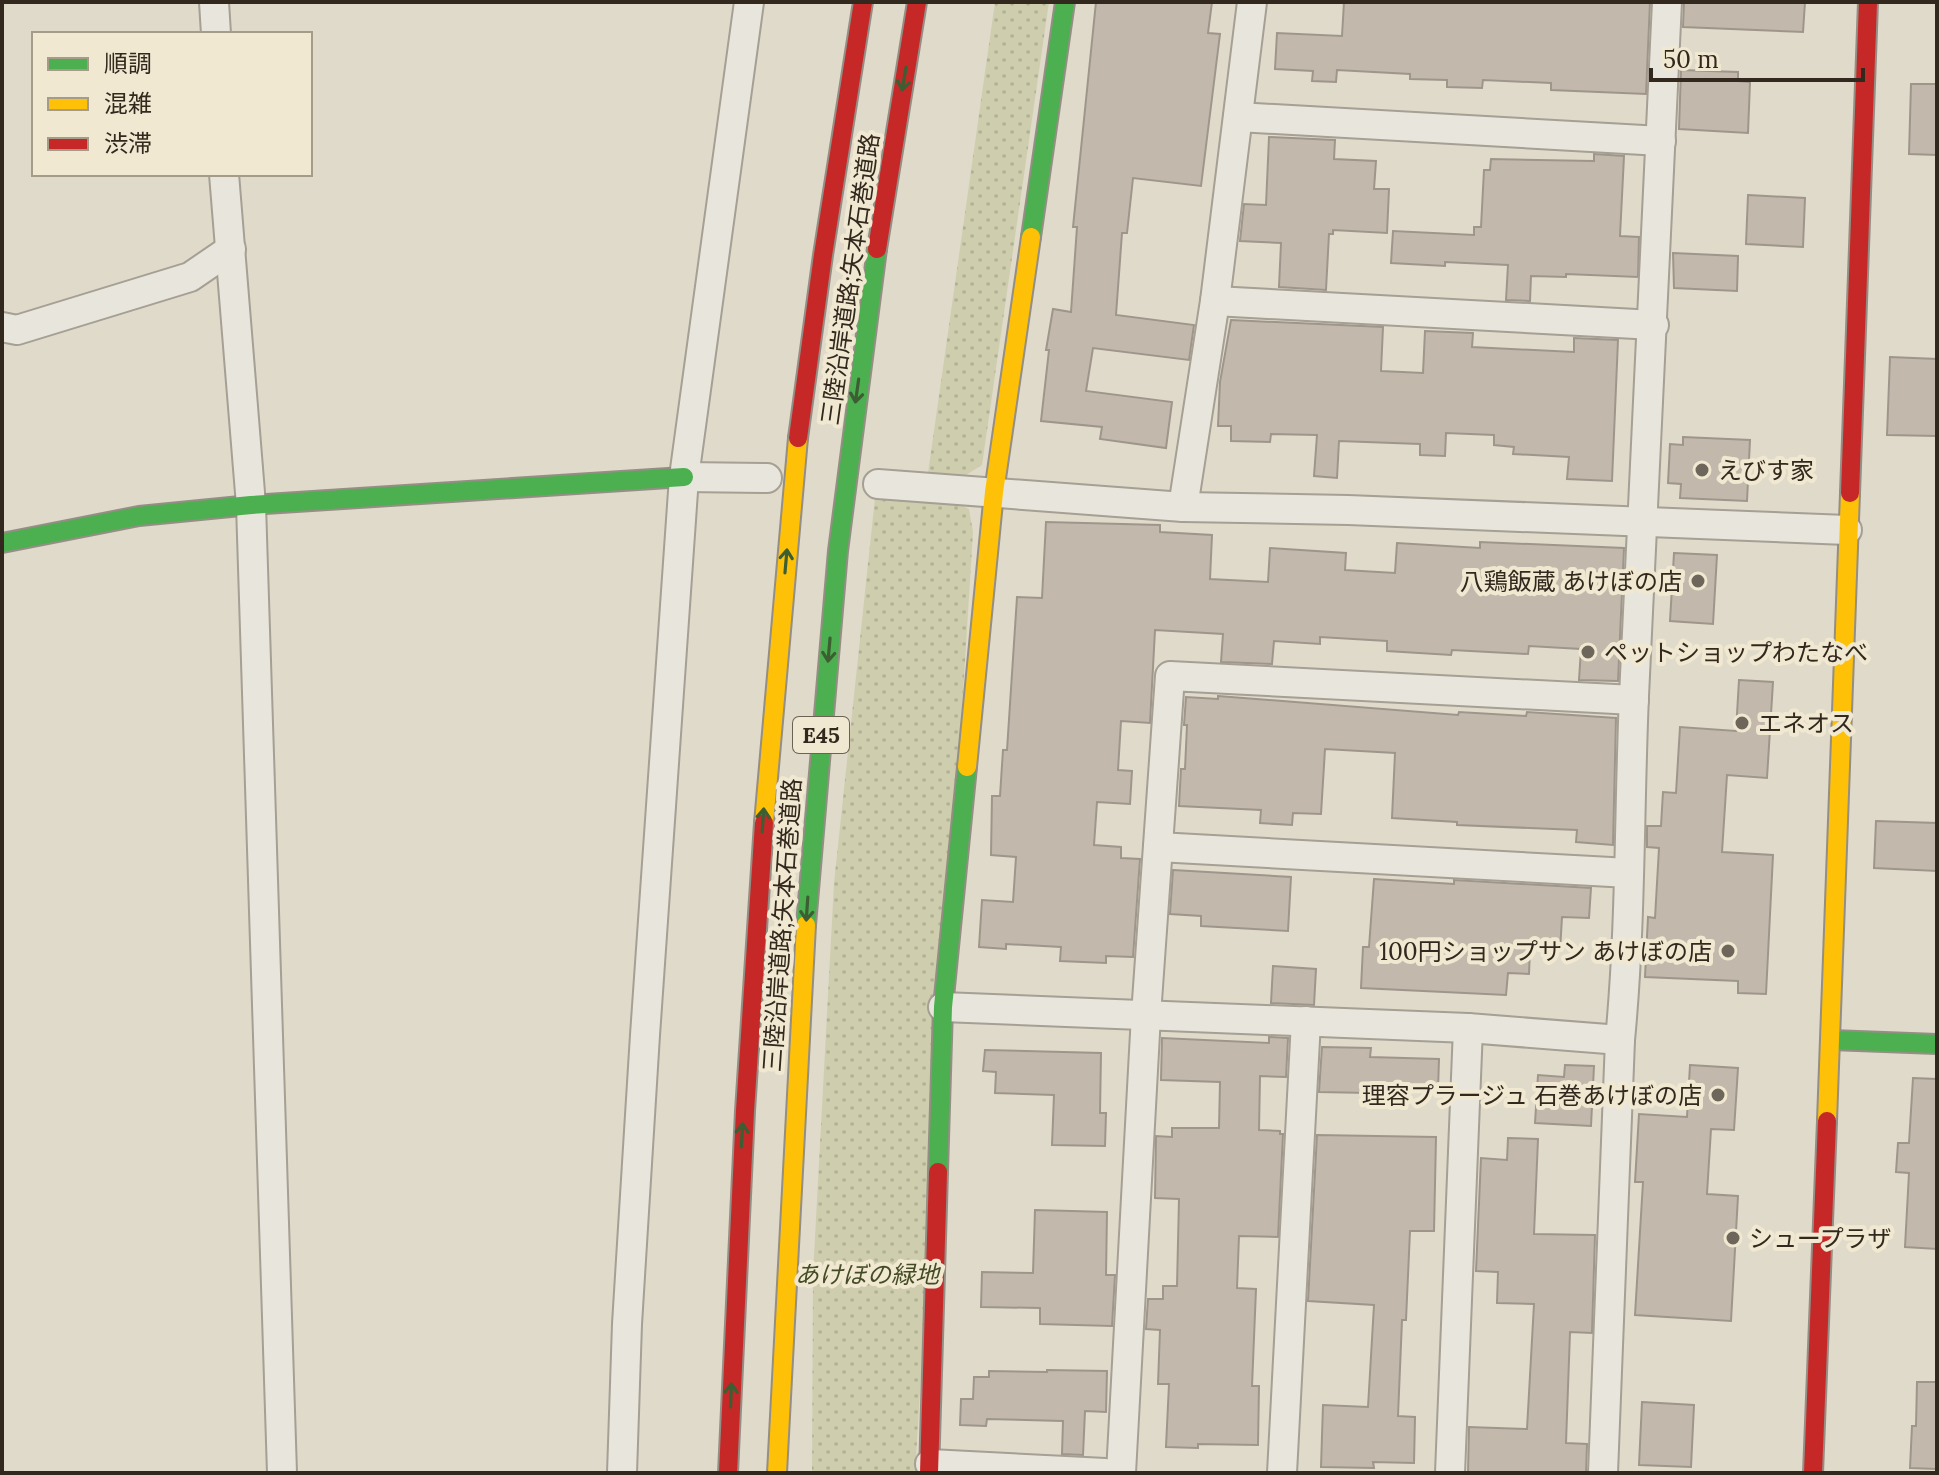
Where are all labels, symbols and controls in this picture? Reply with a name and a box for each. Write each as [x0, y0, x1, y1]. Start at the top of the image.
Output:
legend [32, 32, 312, 176]
scale bar [1651, 32, 1863, 82]
text: 50 m [1663, 44, 1719, 75]
text: 順調 [104, 48, 152, 79]
one-way arrow [896, 66, 911, 91]
text: 混雑 [104, 88, 152, 119]
text: 渋滞 [104, 128, 152, 159]
street label: 三陸沿岸道路;矢本石巻道路 [814, 131, 886, 427]
one-way arrow [849, 378, 864, 403]
place label: えびす家 [1718, 455, 1814, 486]
marker: えびす家 [1693, 461, 1711, 479]
one-way arrow [779, 548, 794, 575]
place label: 八鶏飯蔵 あけぼの店 [1460, 566, 1682, 597]
marker: 八鶏飯蔵 あけぼの店 [1689, 572, 1707, 590]
one-way arrow [821, 636, 836, 663]
place label: ペットショップわたなべ [1604, 637, 1868, 668]
marker: ペットショップわたなべ [1579, 643, 1597, 661]
place label: エネオス [1758, 708, 1854, 739]
marker: エネオス [1733, 714, 1751, 732]
road number: E45 [793, 717, 849, 753]
street label: 三陸沿岸道路;矢本石巻道路 [756, 777, 808, 1073]
one-way arrow [756, 807, 771, 834]
one-way arrow [799, 895, 814, 922]
place label: 100円ショップサン あけぼの店 [1379, 936, 1712, 967]
marker: 100円ショップサン あけぼの店 [1719, 942, 1737, 960]
place label: 理容プラージュ 石巻あけぼの店 [1362, 1080, 1702, 1111]
marker: 理容プラージュ 石巻あけぼの店 [1709, 1086, 1727, 1104]
one-way arrow [734, 1122, 749, 1149]
place label: シュープラザ [1749, 1223, 1892, 1254]
marker: シュープラザ [1724, 1229, 1742, 1247]
park label: あけぼの緑地 [795, 1259, 942, 1290]
one-way arrow [723, 1382, 738, 1409]

